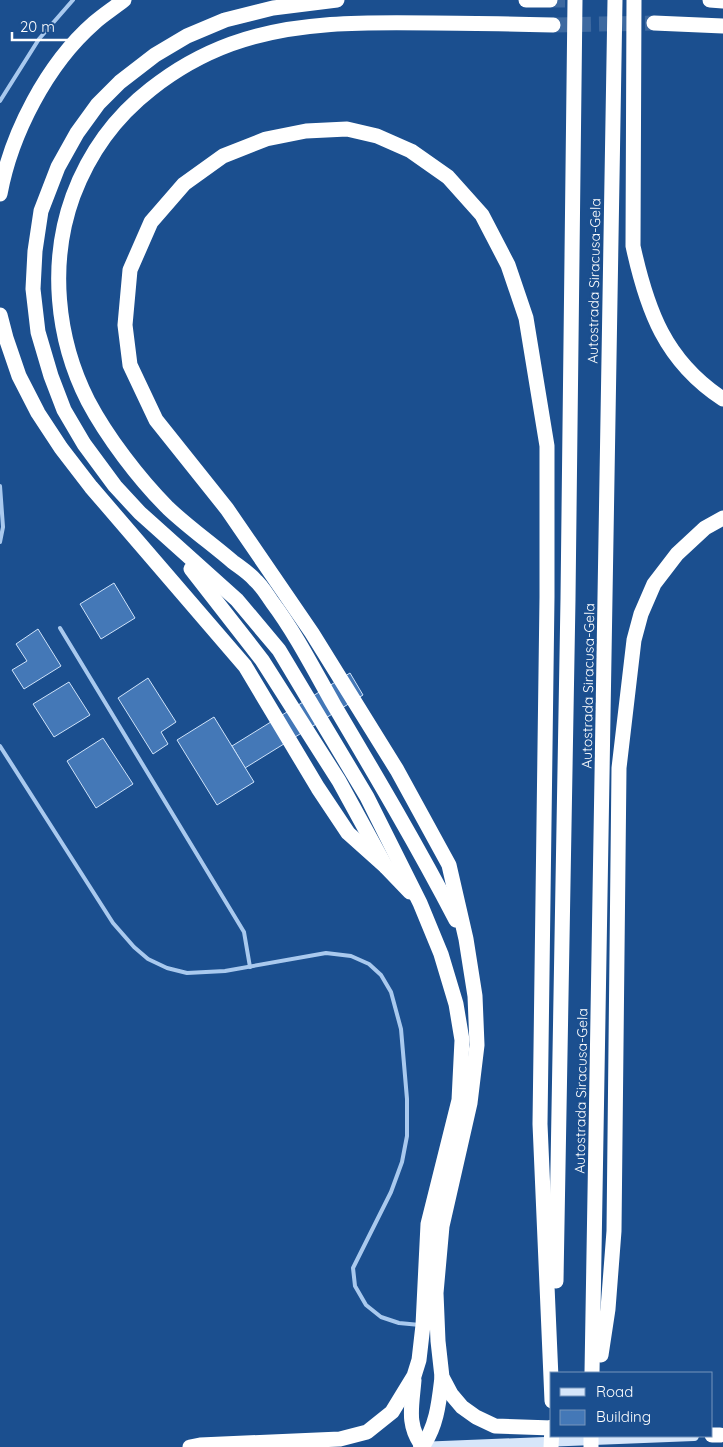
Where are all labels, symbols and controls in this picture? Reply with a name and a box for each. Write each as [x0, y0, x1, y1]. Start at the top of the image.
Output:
scale bar [12, 10, 79, 42]
text: 20 m [20, 17, 55, 36]
street label: Autostrada Siracusa-Gela [584, 198, 604, 364]
street label: Autostrada Siracusa-Gela [578, 603, 598, 769]
street label: Autostrada Siracusa-Gela [571, 1008, 591, 1174]
legend [550, 1372, 713, 1437]
text: Road [596, 1382, 633, 1401]
text: Building [596, 1407, 651, 1426]

